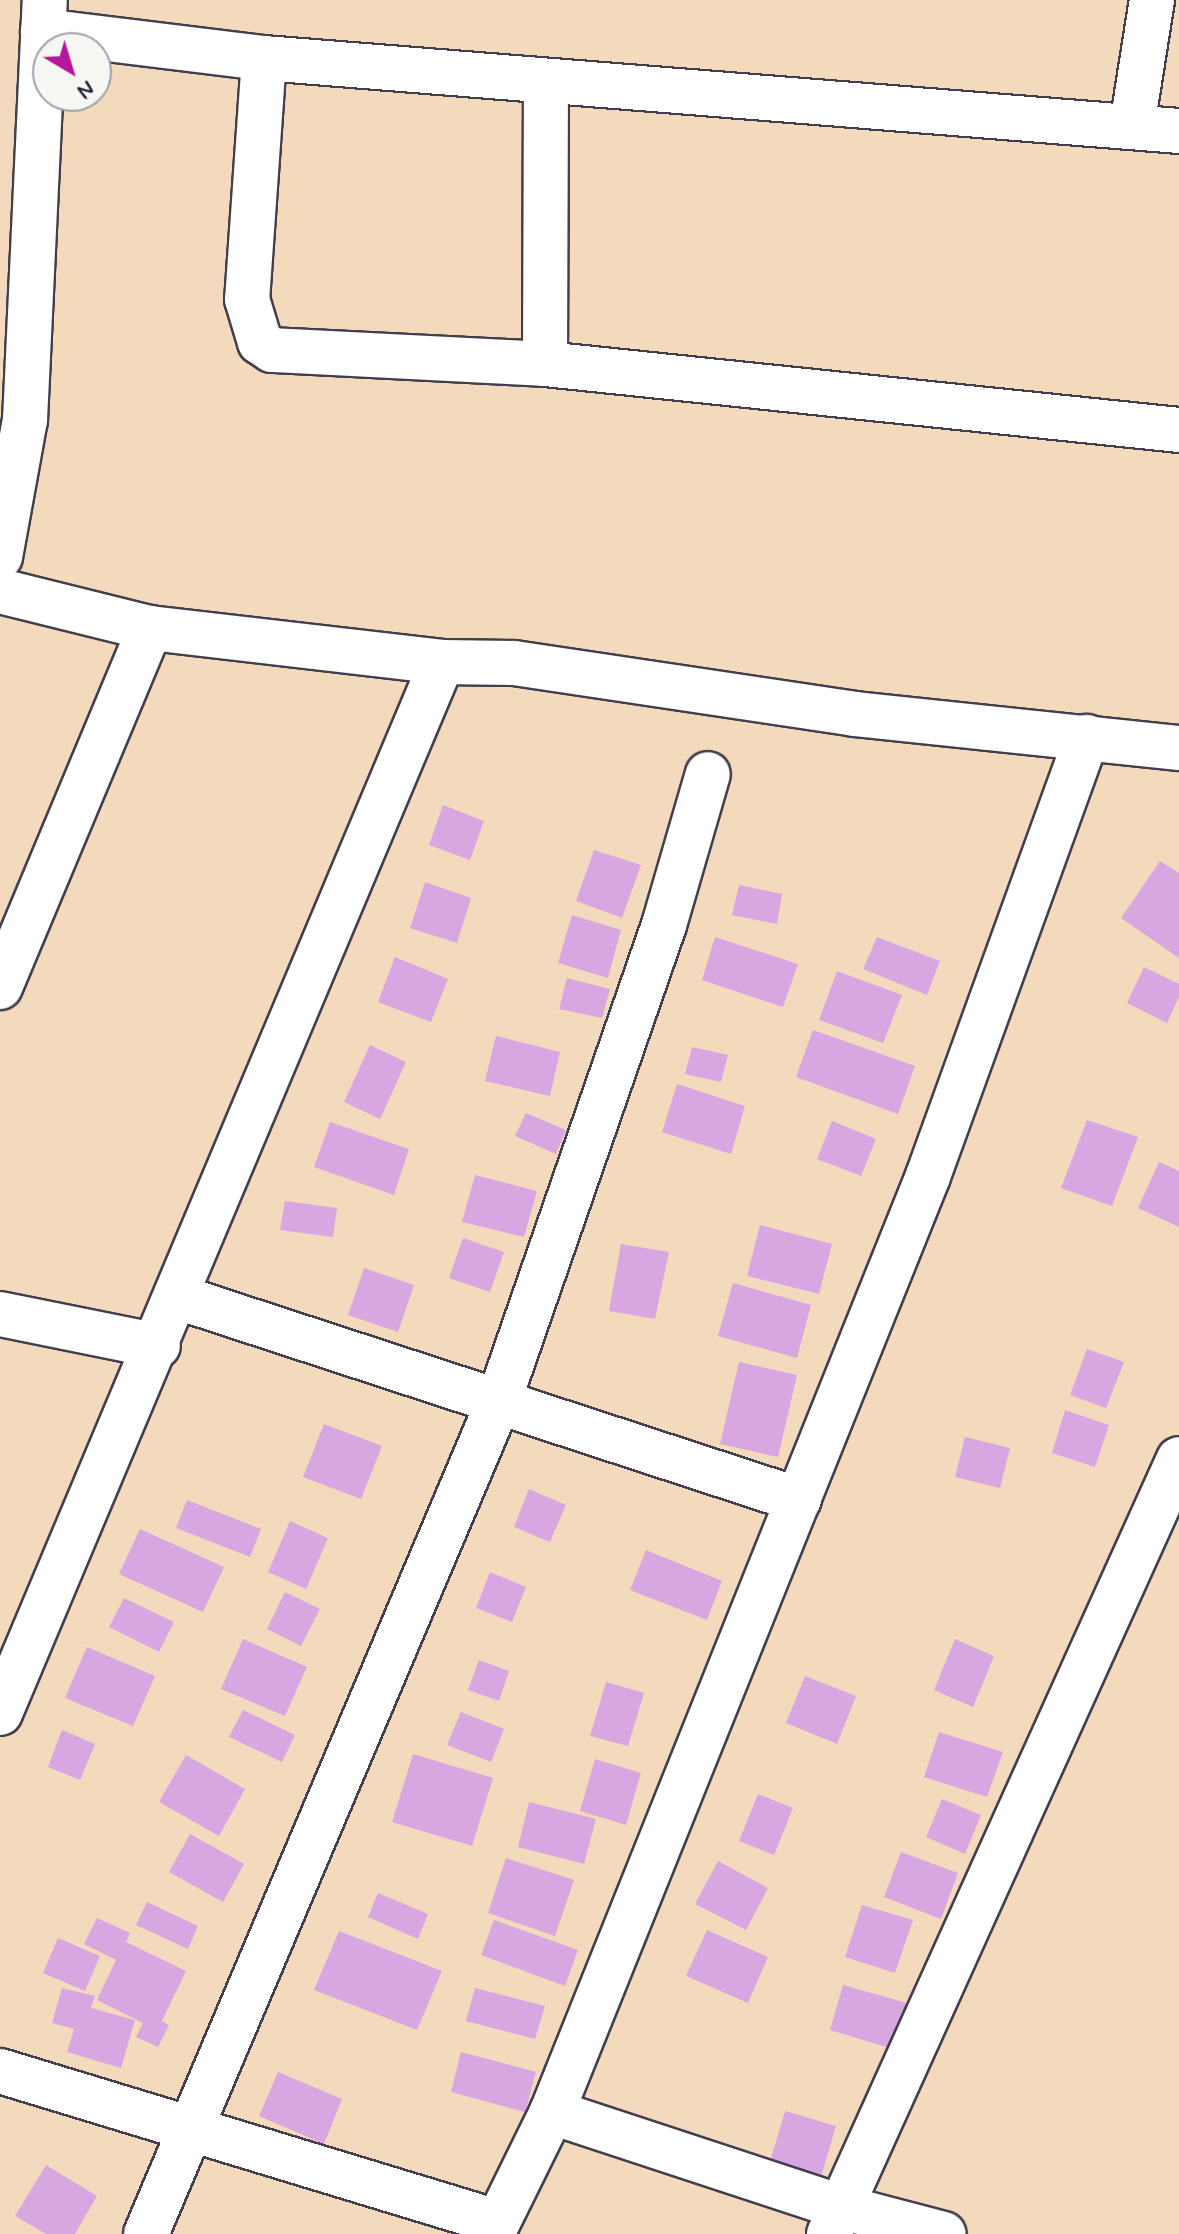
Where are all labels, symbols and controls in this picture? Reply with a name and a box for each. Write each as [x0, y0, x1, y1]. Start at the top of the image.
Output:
north arrow [32, 32, 112, 112]
text: N [71, 74, 100, 105]

